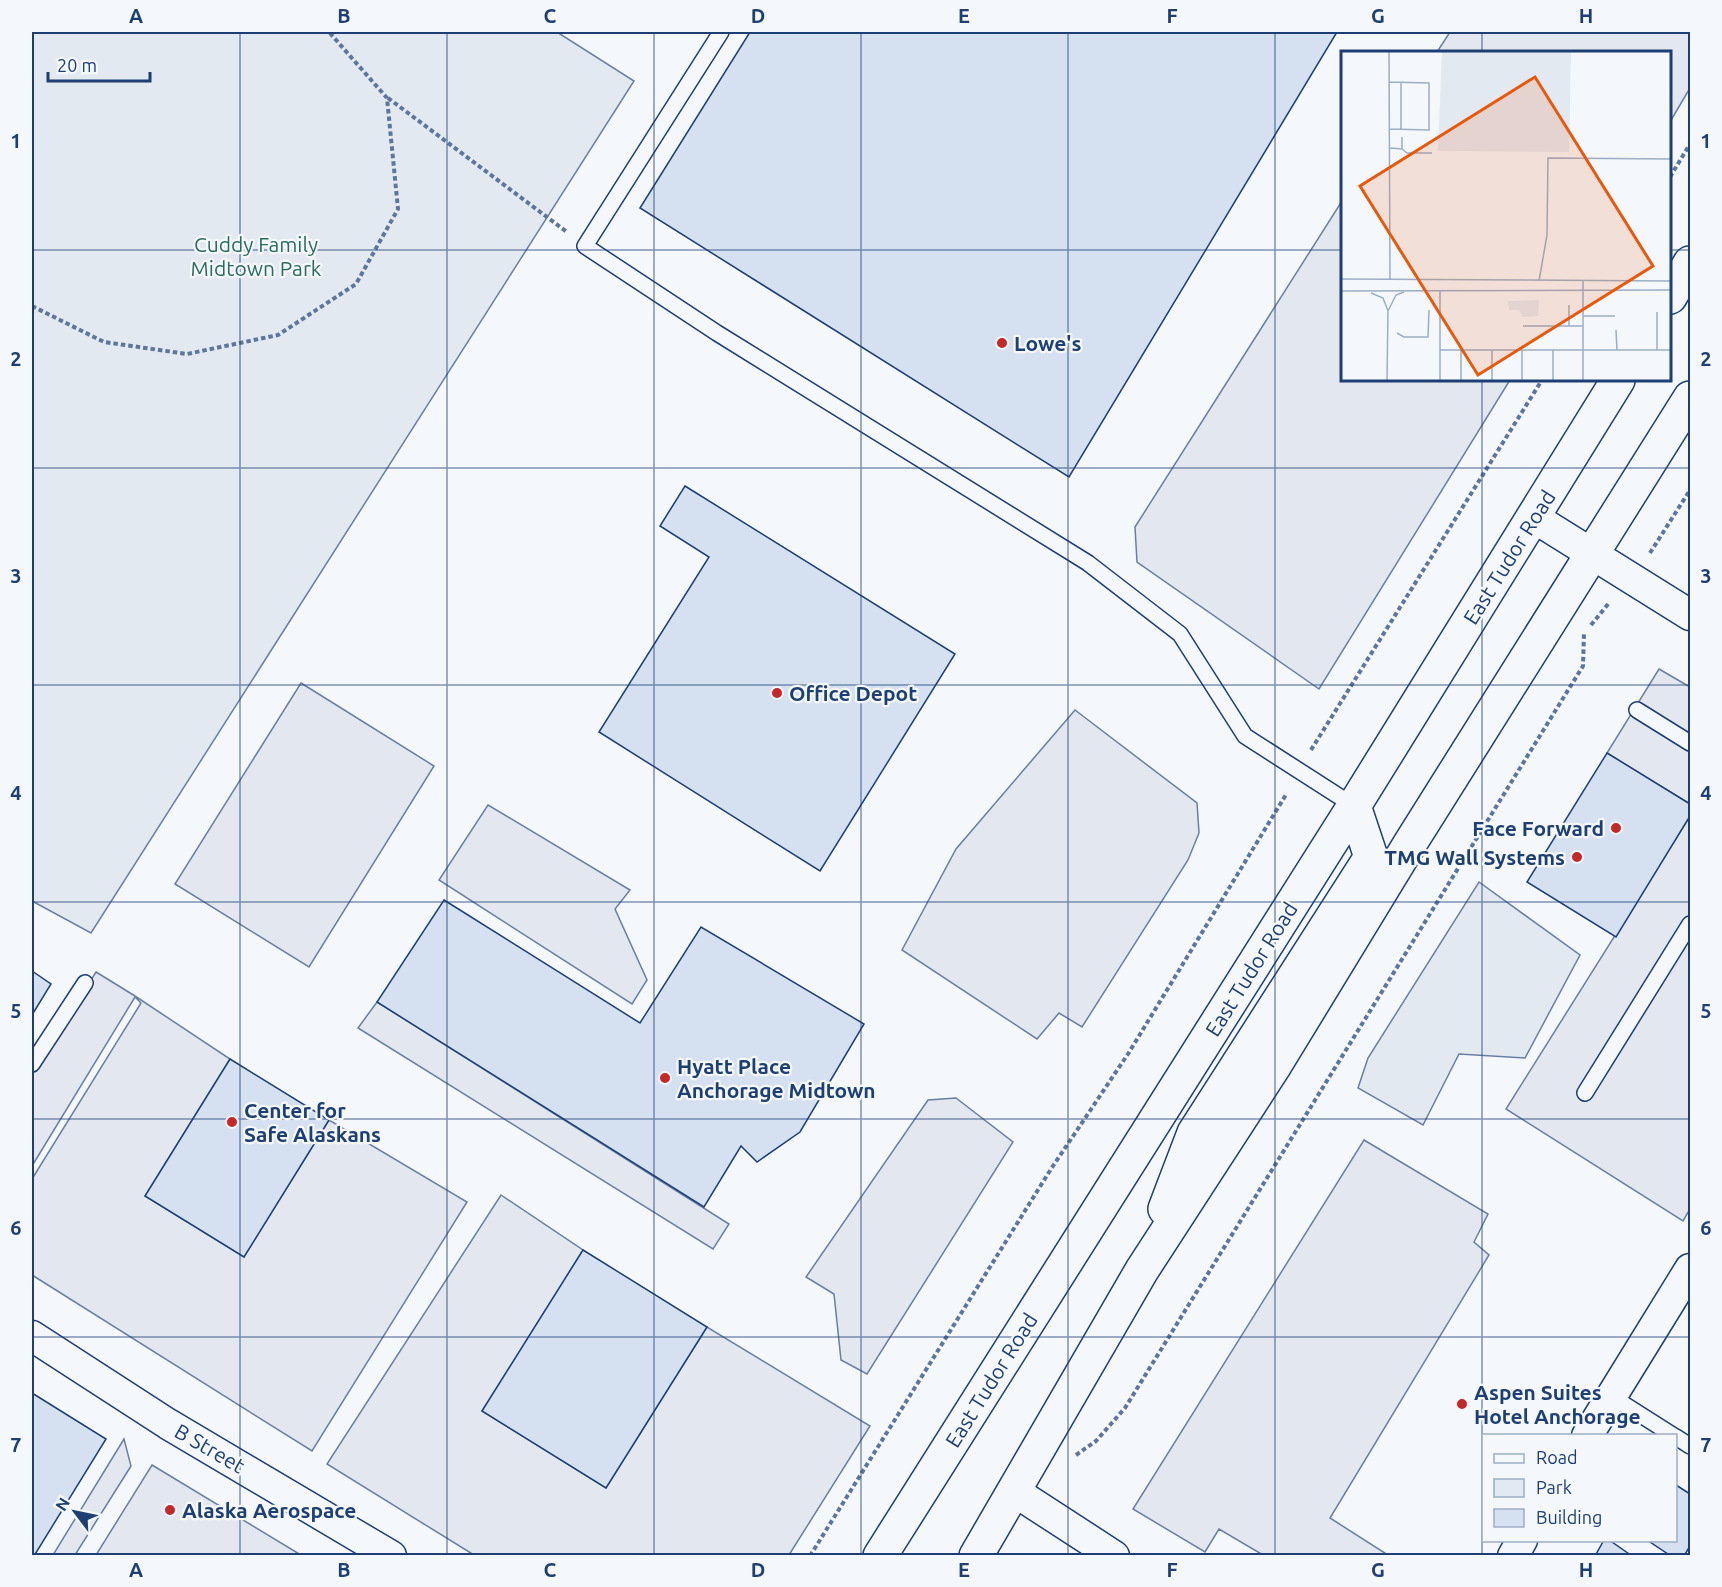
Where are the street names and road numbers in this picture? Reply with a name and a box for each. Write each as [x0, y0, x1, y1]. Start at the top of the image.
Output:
street label: East Tudor Road [1458, 486, 1560, 628]
street label: East Tudor Road [1200, 898, 1302, 1040]
street label: East Tudor Road [940, 1309, 1042, 1451]
street label: B Street [171, 1418, 249, 1478]

